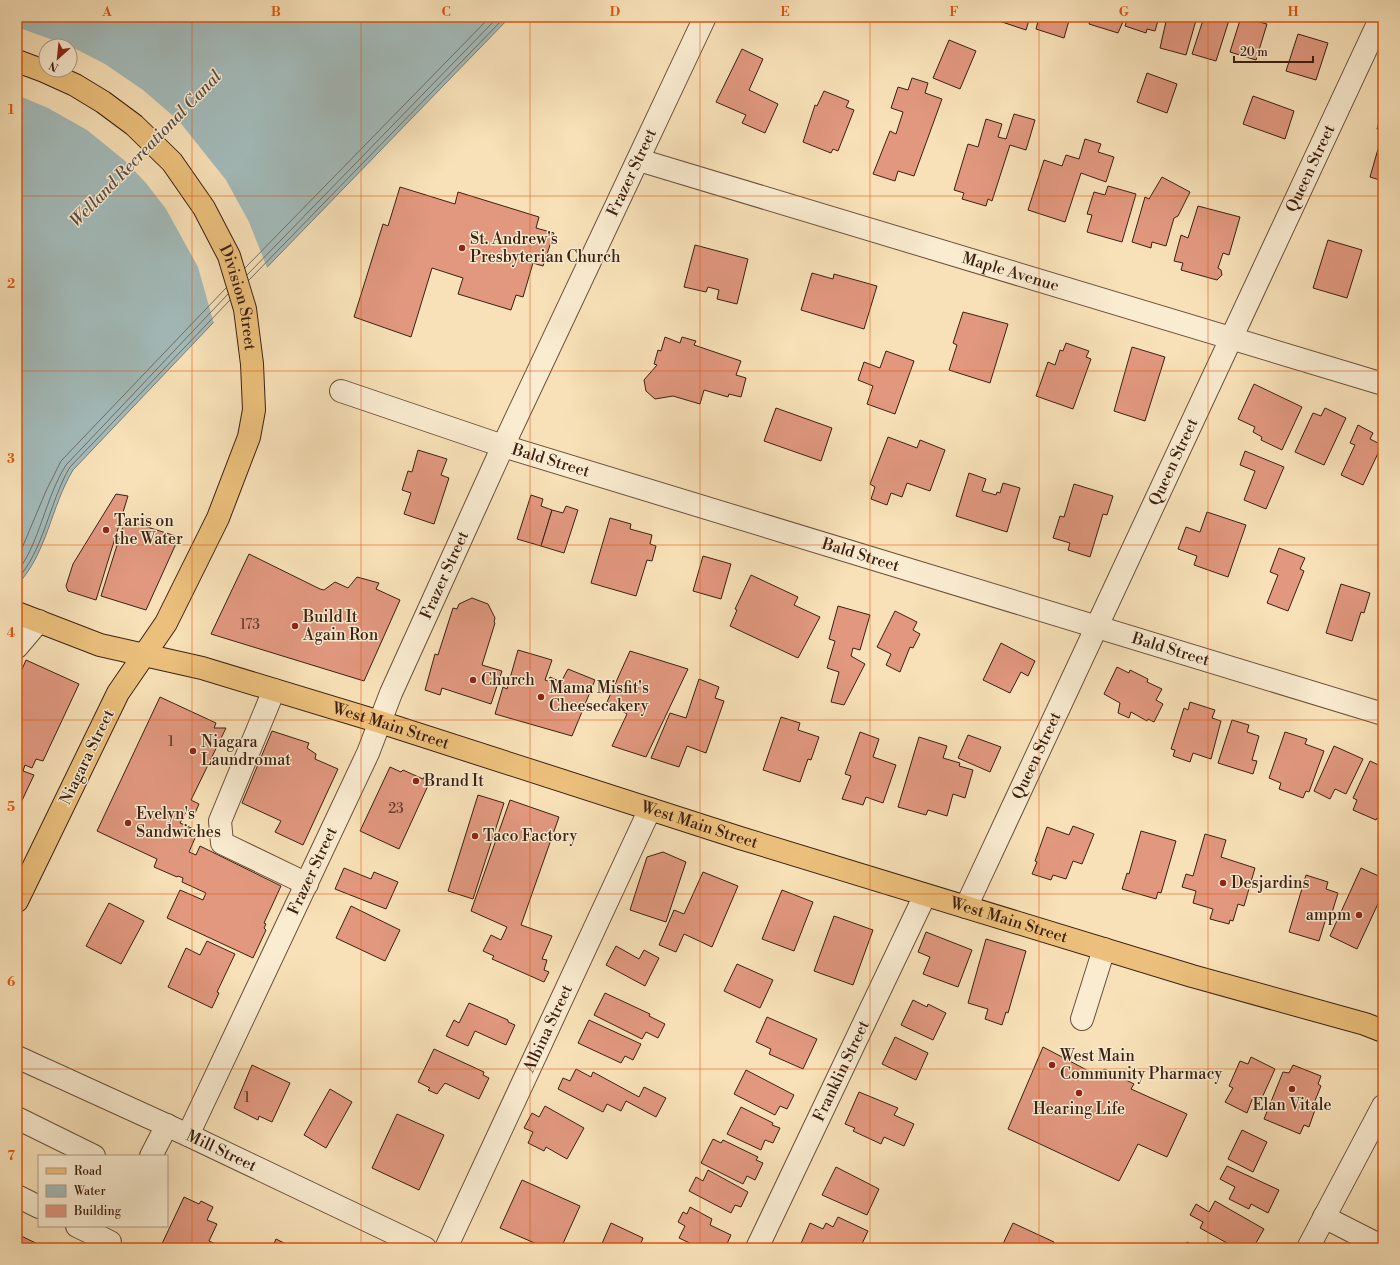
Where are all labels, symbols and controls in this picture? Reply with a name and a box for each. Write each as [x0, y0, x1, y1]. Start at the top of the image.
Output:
text: A [101, 4, 112, 20]
text: B [271, 4, 281, 20]
text: C [441, 4, 451, 20]
text: D [610, 4, 620, 20]
text: E [780, 4, 790, 20]
text: F [949, 4, 959, 20]
text: G [1119, 4, 1130, 20]
text: H [1288, 4, 1299, 20]
north arrow [38, 38, 78, 78]
scale bar [1234, 38, 1313, 64]
text: 20 m [1240, 45, 1268, 60]
text: N [47, 58, 61, 74]
water label: Welland Recreational Canal [65, 66, 227, 232]
text: 1 [8, 102, 15, 118]
street label: Queen Street [1281, 121, 1340, 215]
street label: Frazer Street [603, 125, 661, 220]
place label: St. Andrew's Presbyterian Church [470, 229, 621, 267]
street label: Division Street [215, 241, 260, 352]
marker: St. Andrew's Presbyterian Church [457, 243, 467, 253]
street label: Maple Avenue [960, 248, 1062, 296]
text: 2 [7, 276, 15, 292]
street label: Queen Street [1145, 415, 1203, 509]
street label: Bald Street [509, 439, 592, 482]
text: 3 [7, 451, 15, 467]
place label: Taris on the Water [114, 511, 183, 549]
marker: Taris on the Water [101, 525, 111, 535]
street label: Frazer Street [416, 527, 473, 622]
street label: Bald Street [819, 533, 902, 576]
place label: Build It Again Ron [302, 607, 379, 645]
house number: 173 [240, 616, 260, 634]
marker: Build It Again Ron [290, 621, 300, 631]
text: 4 [7, 625, 16, 641]
street label: Bald Street [1129, 628, 1212, 671]
place label: Church [481, 670, 535, 690]
marker: Church [468, 675, 478, 685]
place label: Mama Misfit's Cheesecakery [549, 678, 649, 716]
marker: Mama Misfit's Cheesecakery [536, 692, 546, 702]
street label: West Main Street [329, 698, 452, 754]
street label: Niagara Street [55, 706, 119, 808]
street label: Queen Street [1008, 708, 1066, 803]
place label: Niagara Laundromat [201, 732, 291, 770]
house number: 1 [168, 733, 174, 751]
marker: Niagara Laundromat [188, 746, 198, 756]
place label: Brand It [423, 771, 484, 791]
marker: Brand It [411, 776, 421, 786]
street label: West Main Street [637, 796, 760, 853]
text: 5 [7, 799, 15, 815]
house number: 23 [388, 800, 404, 818]
place label: Evelyn's Sandwiches [136, 804, 221, 842]
marker: Evelyn's Sandwiches [123, 818, 133, 828]
street label: Frazer Street [283, 823, 342, 918]
place label: Taco Factory [483, 826, 577, 846]
marker: Taco Factory [470, 831, 480, 841]
place label: Desjardins [1231, 873, 1310, 893]
marker: Desjardins [1218, 878, 1228, 888]
street label: West Main Street [947, 893, 1070, 948]
place label: ampm [1306, 905, 1351, 925]
marker: ampm [1354, 910, 1364, 920]
text: 6 [7, 974, 15, 990]
street label: Albina Street [519, 981, 577, 1077]
street label: Franklin Street [809, 1017, 874, 1125]
place label: West Main Community Pharmacy [1059, 1046, 1222, 1084]
marker: West Main Community Pharmacy [1047, 1060, 1057, 1070]
marker: Elan Vitale [1287, 1084, 1297, 1094]
marker: Hearing Life [1074, 1088, 1084, 1098]
house number: 1 [244, 1089, 250, 1107]
place label: Elan Vitale [1252, 1095, 1332, 1115]
place label: Hearing Life [1033, 1099, 1125, 1119]
street label: Mill Street [183, 1126, 260, 1176]
text: 7 [7, 1148, 15, 1164]
legend [38, 1155, 168, 1227]
text: Road [74, 1164, 102, 1179]
text: Water [73, 1184, 106, 1199]
text: Building [73, 1204, 122, 1219]

